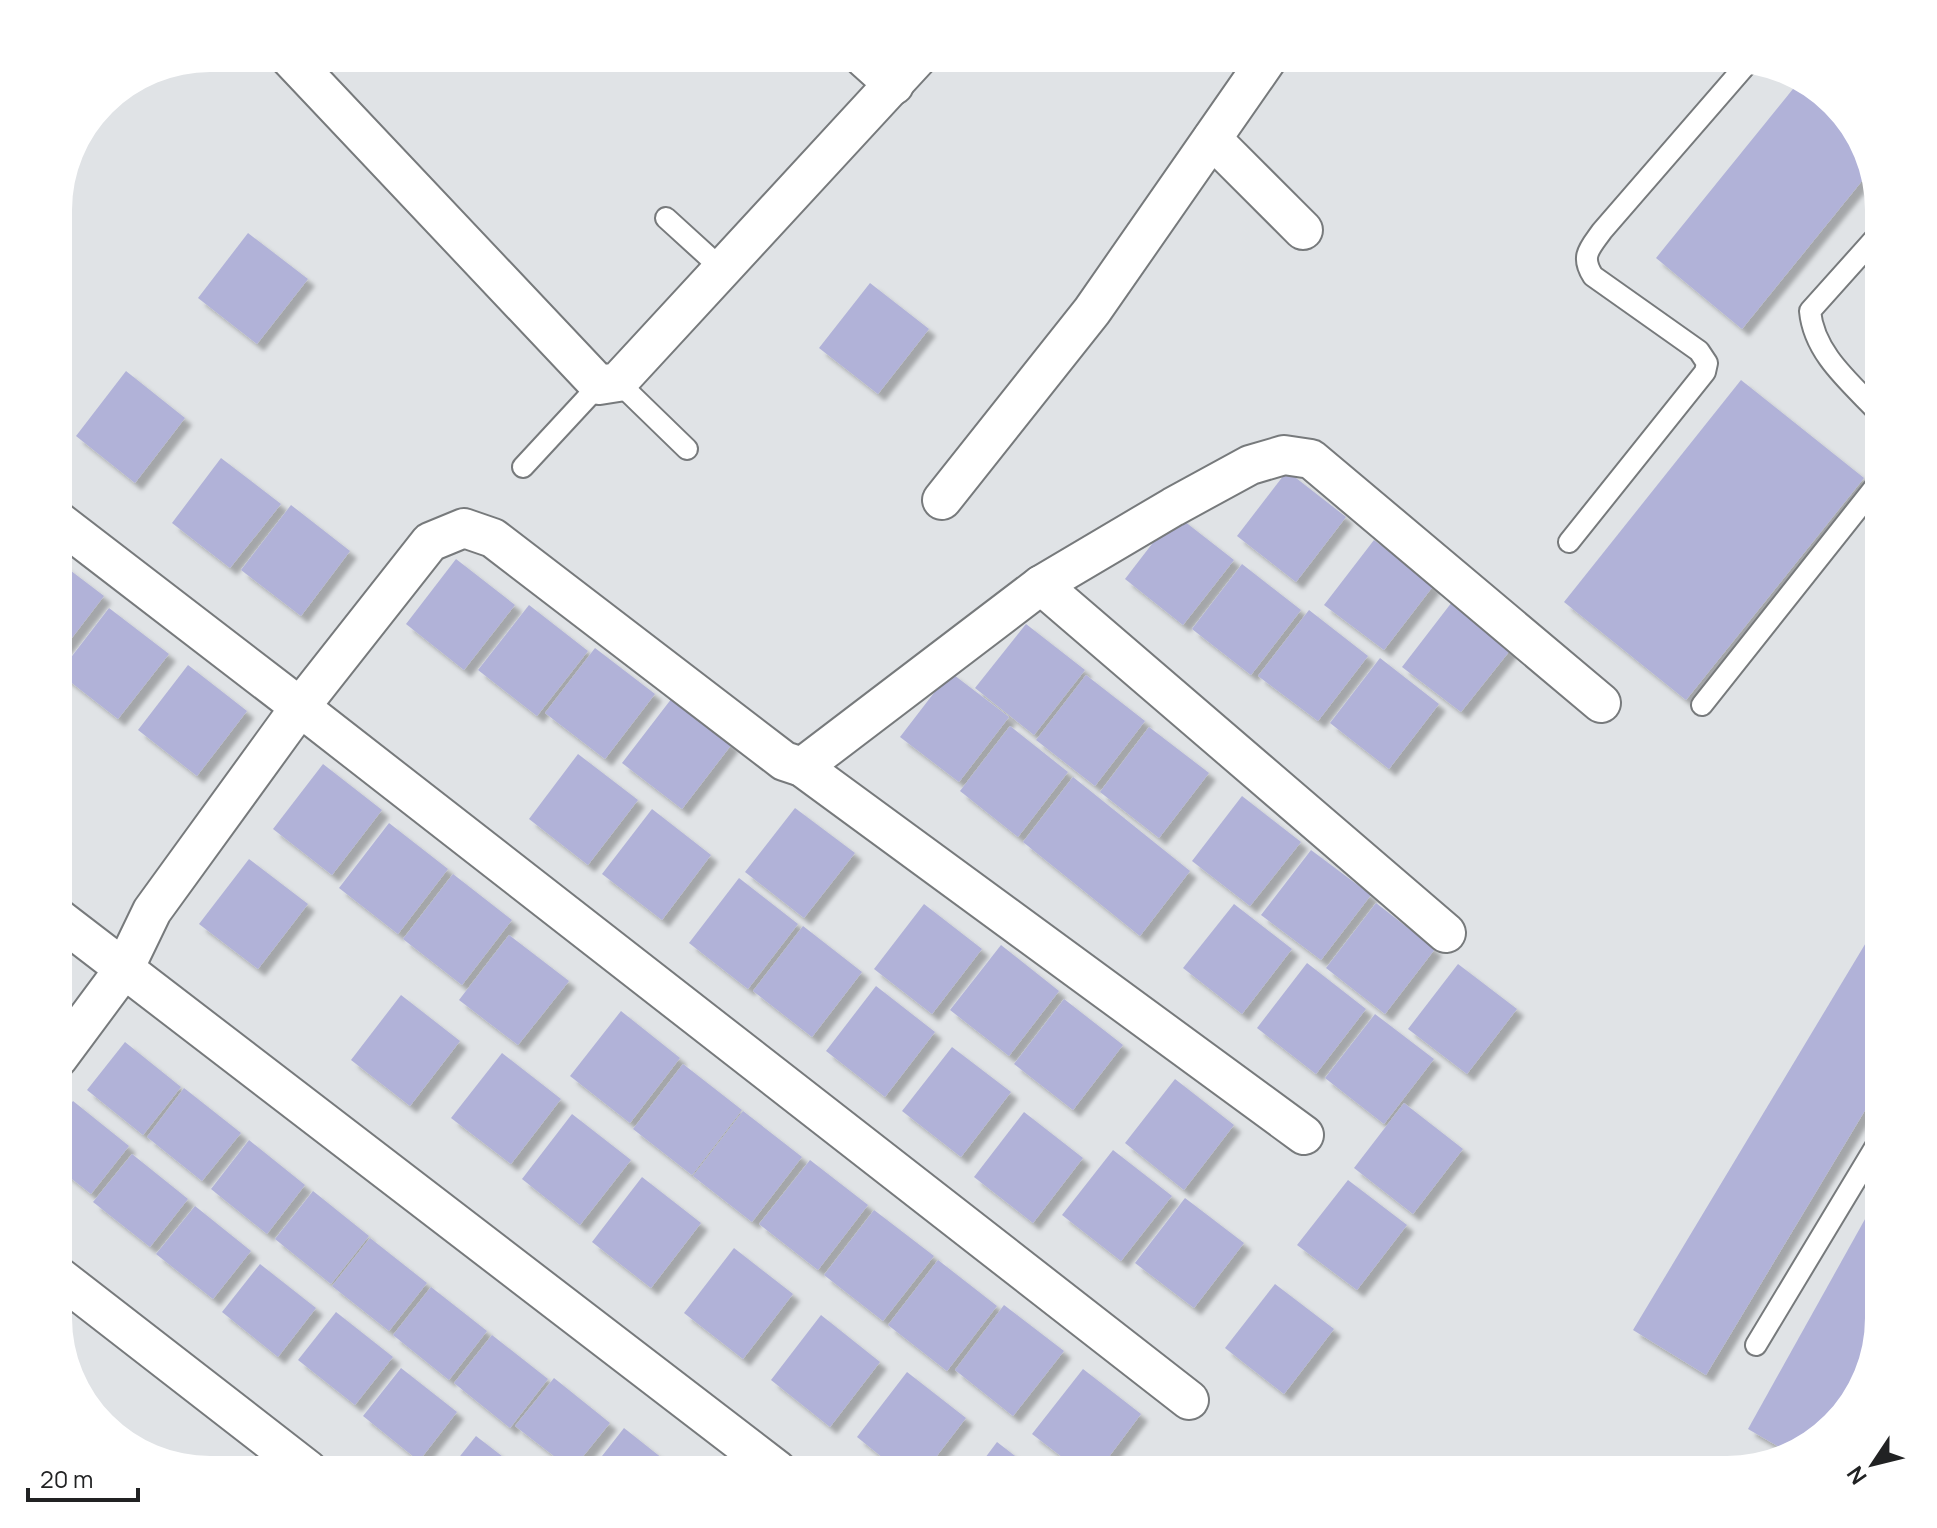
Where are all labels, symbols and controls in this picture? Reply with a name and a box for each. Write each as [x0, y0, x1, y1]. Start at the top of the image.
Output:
north arrow [1833, 1424, 1913, 1504]
scale bar [28, 1452, 138, 1502]
text: N [1840, 1460, 1873, 1491]
text: 20 m [40, 1462, 93, 1495]

